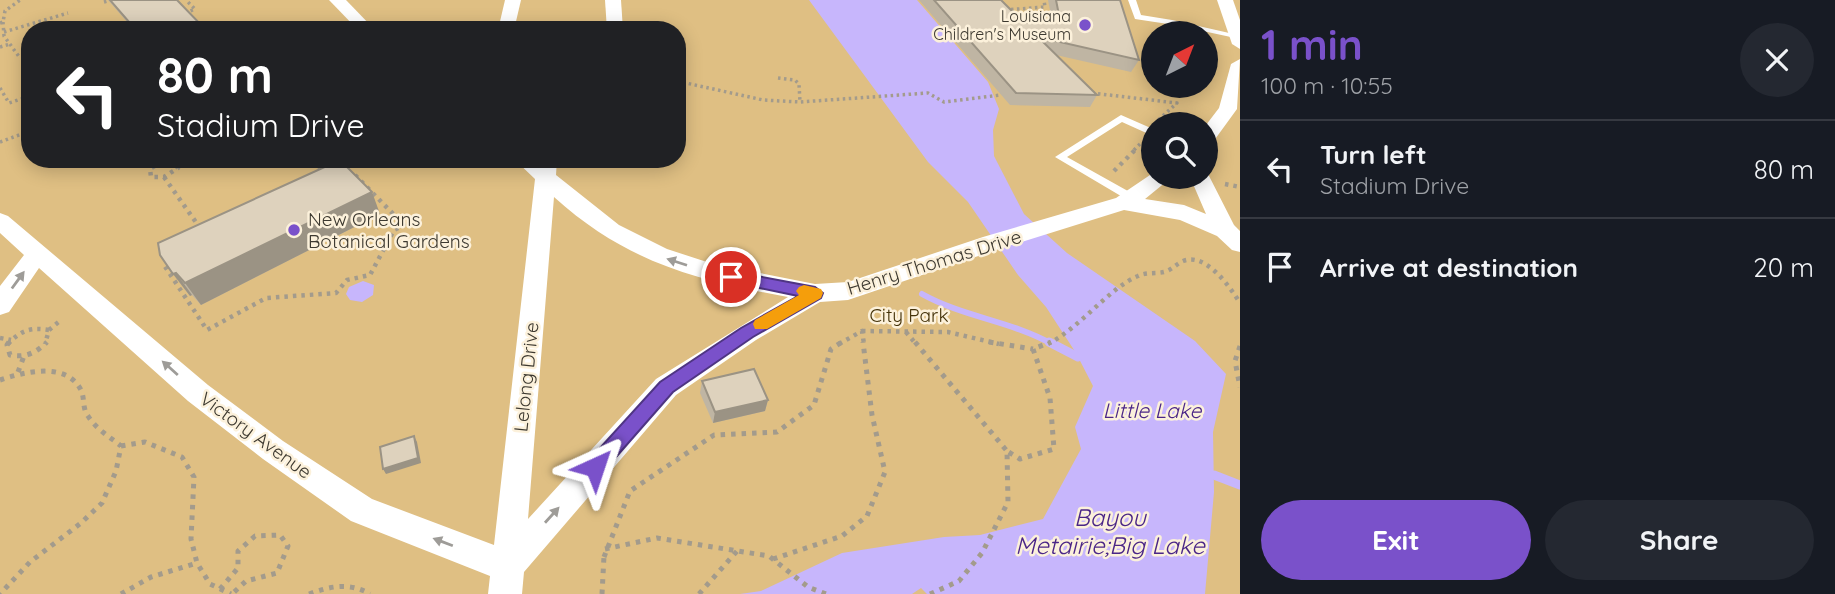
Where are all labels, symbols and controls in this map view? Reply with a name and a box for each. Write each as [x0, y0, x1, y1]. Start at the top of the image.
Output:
place label: Louisiana Children's Museum [933, 6, 1071, 44]
marker: Louisiana Children's Museum [1077, 17, 1093, 33]
text: 1 min [1261, 18, 1363, 71]
north arrow [1141, 21, 1218, 98]
map controls [1141, 21, 1218, 189]
button: close [1740, 23, 1814, 97]
text: 80 m [157, 44, 273, 105]
icon: left [42, 49, 133, 140]
text: 100 m · 10:55 [1261, 71, 1393, 100]
text: Stadium Drive [157, 105, 365, 145]
button: search [1141, 112, 1218, 189]
text: Turn left [1320, 138, 1427, 171]
icon: left [1261, 150, 1299, 188]
text: 80 m [1754, 153, 1814, 186]
text: Stadium Drive [1320, 171, 1469, 200]
place label: New Orleans Botanical Gardens [308, 207, 470, 253]
marker: New Orleans Botanical Gardens [286, 222, 302, 238]
street label: Henry Thomas Drive [844, 224, 1024, 300]
pin [701, 247, 761, 307]
icon: arrive [1261, 248, 1299, 286]
text: Arrive at destination [1320, 251, 1578, 284]
text: 20 m [1753, 251, 1814, 284]
one-way arrow [667, 256, 688, 267]
icon: arrive [712, 258, 750, 296]
one-way arrow [11, 271, 25, 289]
park label: City Park [869, 303, 949, 327]
street label: Lelong Drive [508, 321, 544, 433]
one-way arrow [161, 360, 179, 376]
street label: Victory Avenue [195, 386, 317, 484]
water label: Little Lake [1103, 397, 1202, 423]
position arrow [558, 430, 632, 504]
button: Exit [1261, 500, 1531, 580]
button: Share [1545, 500, 1814, 580]
water label: Bayou Metairie;Big Lake [1015, 502, 1206, 560]
one-way arrow [544, 506, 560, 524]
one-way arrow [432, 536, 453, 547]

